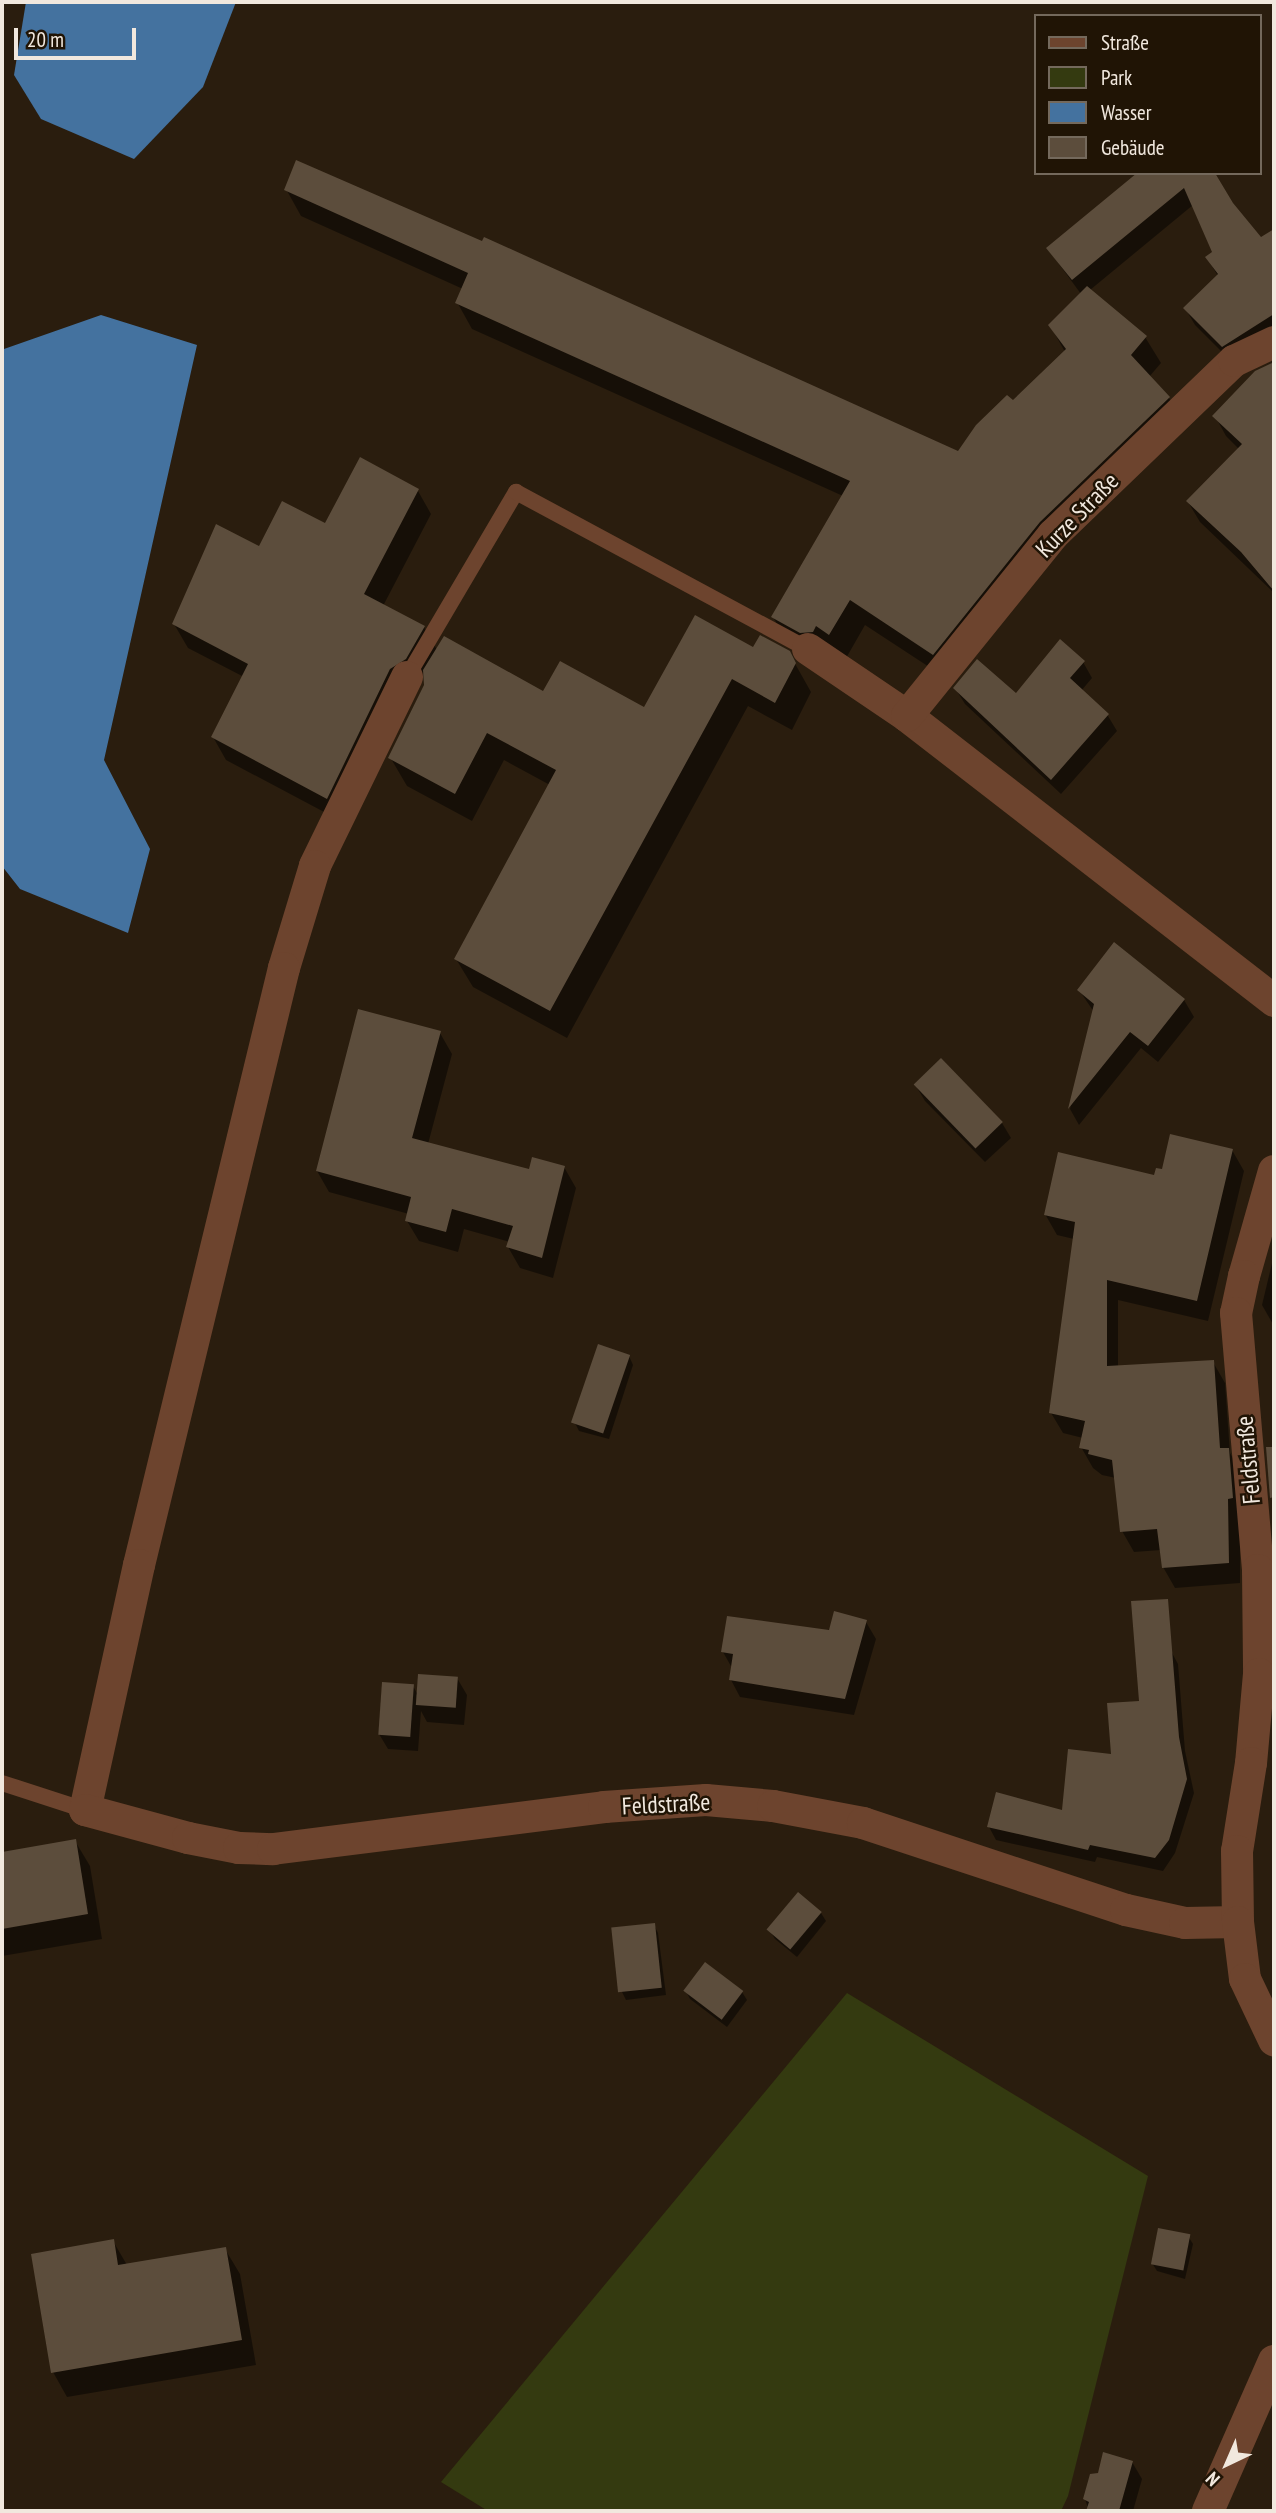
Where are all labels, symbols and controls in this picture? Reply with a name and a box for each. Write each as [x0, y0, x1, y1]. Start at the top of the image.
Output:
scale bar [18, 14, 140, 58]
legend [1034, 14, 1262, 175]
text: 20 m [27, 26, 64, 53]
text: Straße [1101, 29, 1149, 56]
text: Park [1101, 64, 1132, 91]
text: Wasser [1101, 99, 1151, 126]
text: Gebäude [1101, 134, 1164, 161]
street label: Kurze Straße [1030, 467, 1124, 563]
street label: Feldstraße [1230, 1415, 1266, 1505]
street label: Feldstraße [621, 1787, 711, 1821]
north arrow [1192, 2429, 1262, 2499]
text: N [1200, 2467, 1224, 2491]

